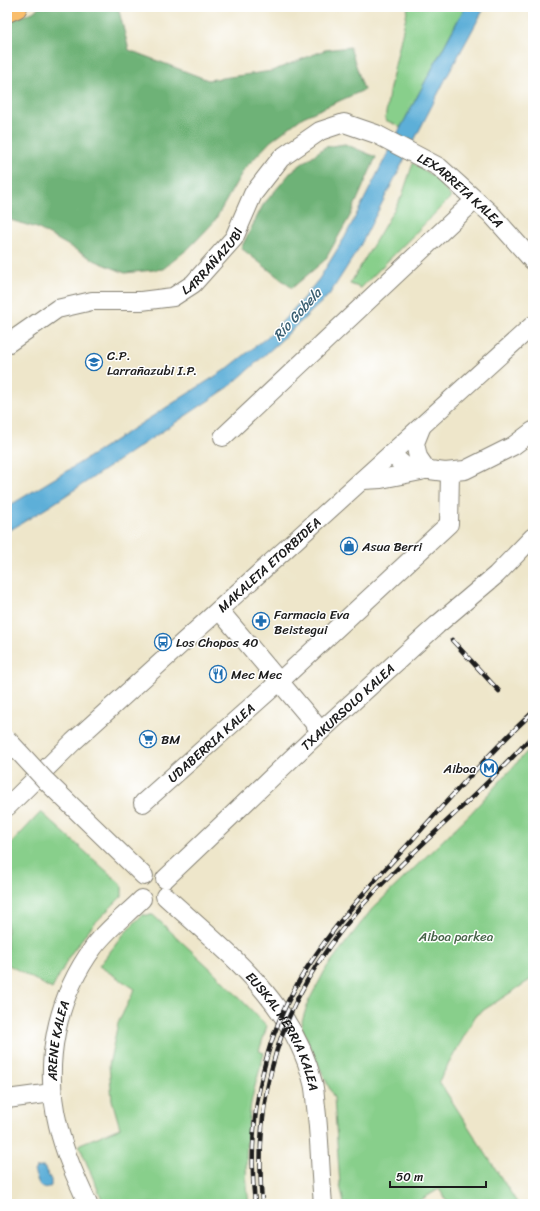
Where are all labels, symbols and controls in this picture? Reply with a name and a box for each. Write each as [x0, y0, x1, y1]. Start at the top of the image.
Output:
street label: LEXARRETA KALEA [413, 147, 509, 233]
street label: LARRAÑAZUBI [177, 224, 249, 301]
water label: Río Gobela [267, 281, 329, 347]
place label: C.P. Larrañazubi I.P. [107, 344, 197, 382]
school or university icon: C.P. Larrañazubi I.P. [84, 352, 104, 372]
street label: MAKALETA ETORBIDEA [212, 511, 326, 618]
place label: Asua Berri [361, 535, 423, 558]
shop icon: Asua Berri [339, 536, 359, 556]
place label: Farmacia Eva Beistegui [274, 603, 350, 641]
pharmacy icon: Farmacia Eva Beistegui [251, 611, 271, 631]
place label: Los Chopos 40 [176, 631, 259, 654]
bus stop icon: Los Chopos 40 [153, 632, 173, 652]
street label: TXAKURSOLO KALEA [295, 658, 400, 756]
place label: Mec Mec [231, 663, 282, 686]
restaurant icon: Mec Mec [208, 664, 228, 684]
street label: UDABERRIA KALEA [162, 697, 260, 788]
place label: BM [161, 728, 180, 751]
supermarket icon: BM [138, 729, 158, 749]
place label: Aiboa [443, 757, 476, 780]
metro station icon: Aiboa [479, 758, 499, 778]
park label: Aiboa parkea [418, 925, 494, 948]
street label: EUSKAL HERRIA KALEA [240, 966, 325, 1093]
street label: ARENE KALEA [41, 997, 76, 1082]
scale bar [390, 1163, 486, 1189]
text: 50 m [396, 1166, 423, 1188]

